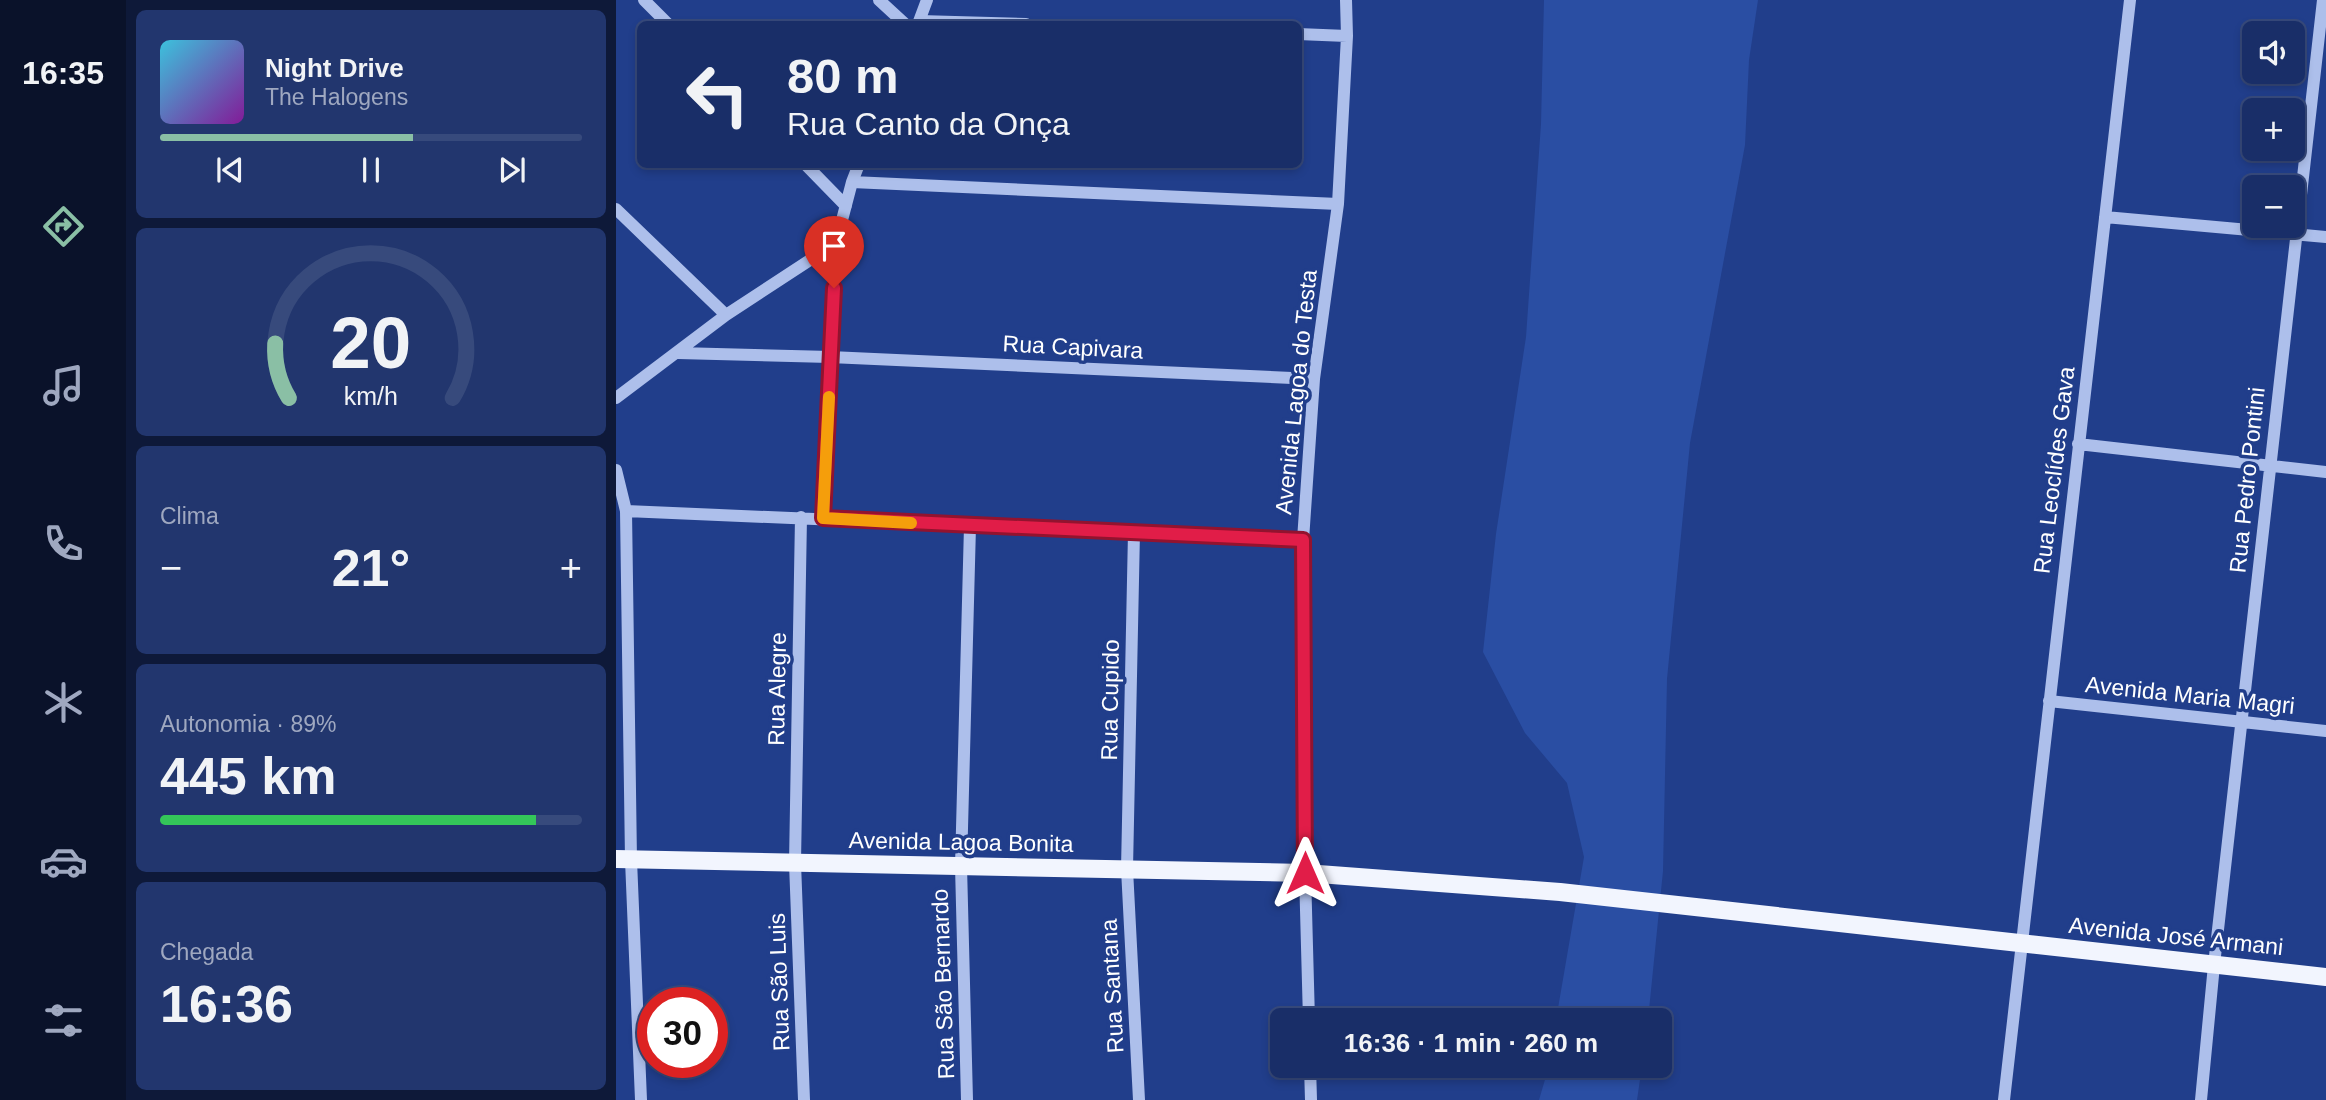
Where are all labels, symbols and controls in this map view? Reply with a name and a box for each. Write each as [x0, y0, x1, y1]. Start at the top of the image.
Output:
map controls [2242, 21, 2305, 238]
button: sound [2242, 21, 2305, 84]
icon: left [672, 49, 763, 140]
text: 80 m [787, 49, 899, 103]
text: Night Drive [265, 53, 404, 83]
text: 16:35 [22, 55, 104, 91]
text: The Halogens [265, 84, 408, 110]
button: + [2242, 98, 2305, 161]
text: Rua Canto da Onça [787, 106, 1070, 142]
icon: previous [211, 151, 249, 189]
icon: pause [352, 151, 390, 189]
icon: next [493, 151, 531, 189]
button: − [2242, 175, 2305, 238]
icon: directions [39, 202, 88, 251]
pin [804, 216, 864, 288]
icon: arrive [815, 227, 853, 265]
street label: Avenida Lagoa do Testa [1270, 268, 1322, 516]
text: 20 [331, 302, 411, 383]
street label: Rua Capivara [1002, 330, 1144, 364]
icon: music [39, 361, 88, 410]
street label: Rua Leoclídes Gava [2028, 365, 2080, 575]
text: km/h [344, 382, 398, 410]
street label: Rua Pedro Pontini [2224, 386, 2270, 574]
text: Clima [160, 503, 219, 529]
icon: phone [39, 519, 88, 568]
text: 21° [332, 539, 410, 597]
text: − [160, 547, 182, 589]
text: + [560, 547, 582, 589]
street label: Rua Alegre [763, 632, 791, 746]
street label: Rua Cupido [1096, 639, 1124, 761]
street label: Avenida Maria Magri [2084, 671, 2296, 719]
icon: climate [39, 678, 88, 727]
text: Autonomia · 89% [160, 711, 336, 737]
text: 445 km [160, 747, 336, 805]
street label: Avenida Lagoa Bonita [848, 827, 1074, 857]
position arrow [1268, 836, 1342, 910]
icon: car [39, 837, 88, 886]
street label: Rua São Bernardo [927, 888, 959, 1080]
street label: Avenida José Armani [2067, 912, 2285, 960]
street label: Rua São Luis [764, 913, 794, 1051]
street label: Rua Santana [1095, 918, 1128, 1054]
text: Chegada [160, 939, 253, 965]
text: 16:36 [160, 975, 293, 1033]
speed limit sign: 30 [637, 987, 728, 1078]
icon: filters [39, 996, 88, 1045]
text: 16:36 · 1 min · 260 m [1344, 1028, 1598, 1058]

